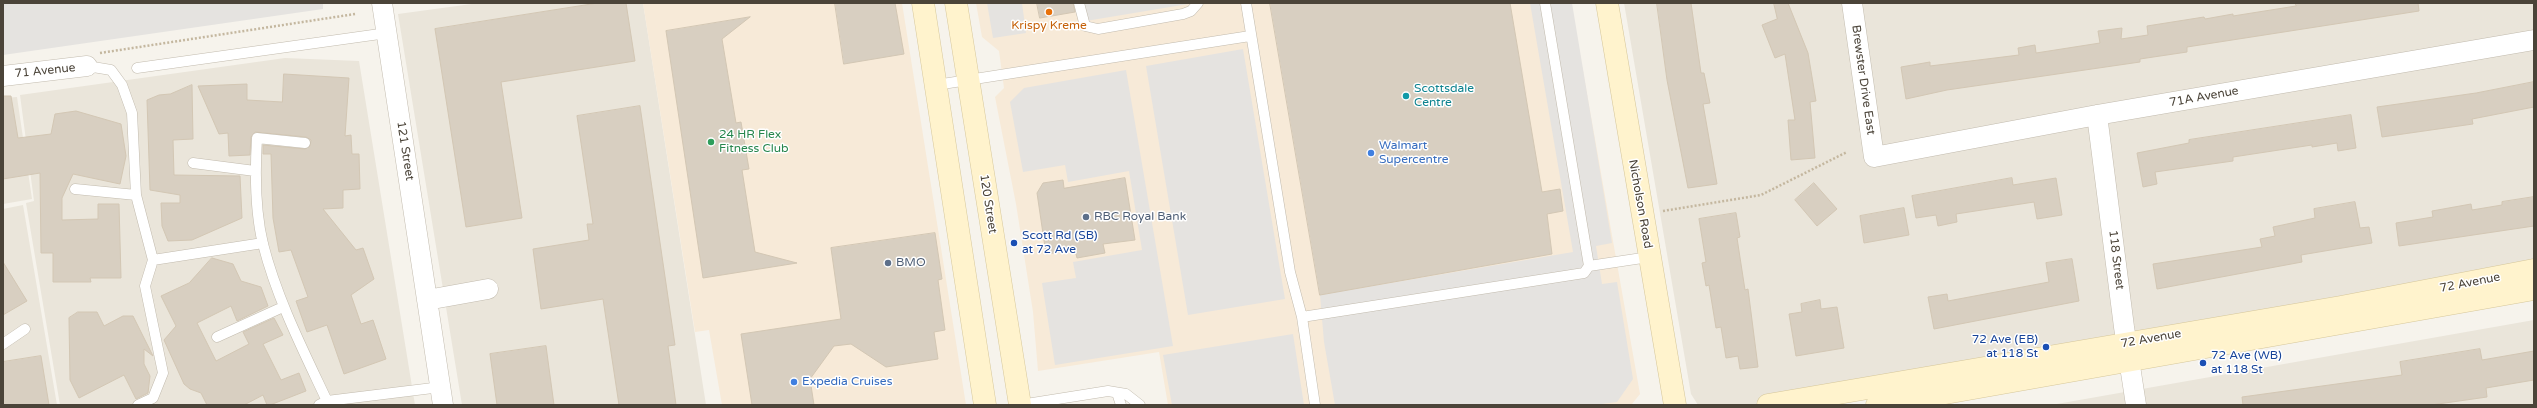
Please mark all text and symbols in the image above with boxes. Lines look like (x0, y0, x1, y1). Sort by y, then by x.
marker: Krispy Kreme (1044, 7, 1054, 17)
place label: Krispy Kreme (1011, 19, 1087, 33)
street label: Brewster Drive East (1848, 24, 1878, 136)
street label: 71 Avenue (14, 61, 76, 81)
place label: Scottsdale Centre (1414, 82, 1474, 110)
street label: 71A Avenue (2168, 84, 2240, 110)
marker: Scottsdale Centre (1401, 91, 1411, 101)
street label: 121 Street (393, 120, 417, 182)
place label: 24 HR Flex Fitness Club (719, 128, 789, 156)
marker: 24 HR Flex Fitness Club (706, 137, 716, 147)
place label: Walmart Supercentre (1379, 139, 1448, 167)
marker: Walmart Supercentre (1366, 148, 1376, 158)
street label: Nicholson Road (1625, 158, 1655, 250)
street label: 120 Street (976, 173, 1000, 235)
place label: RBC Royal Bank (1094, 210, 1186, 224)
marker: RBC Royal Bank (1081, 212, 1091, 222)
place label: Scott Rd (SB) at 72 Ave (1022, 229, 1098, 257)
street label: 118 Street (2105, 229, 2127, 291)
marker: Scott Rd (SB) at 72 Ave (1009, 238, 1019, 248)
place label: BMO (896, 256, 926, 270)
marker: BMO (883, 258, 893, 268)
street label: 72 Avenue (2439, 270, 2501, 296)
street label: 72 Avenue (2120, 327, 2182, 351)
place label: 72 Ave (EB) at 118 St (1972, 333, 2038, 361)
marker: 72 Ave (EB) at 118 St (2041, 342, 2051, 352)
place label: 72 Ave (WB) at 118 St (2211, 349, 2282, 377)
marker: 72 Ave (WB) at 118 St (2198, 358, 2208, 368)
place label: Expedia Cruises (802, 375, 892, 389)
marker: Expedia Cruises (789, 377, 799, 387)

